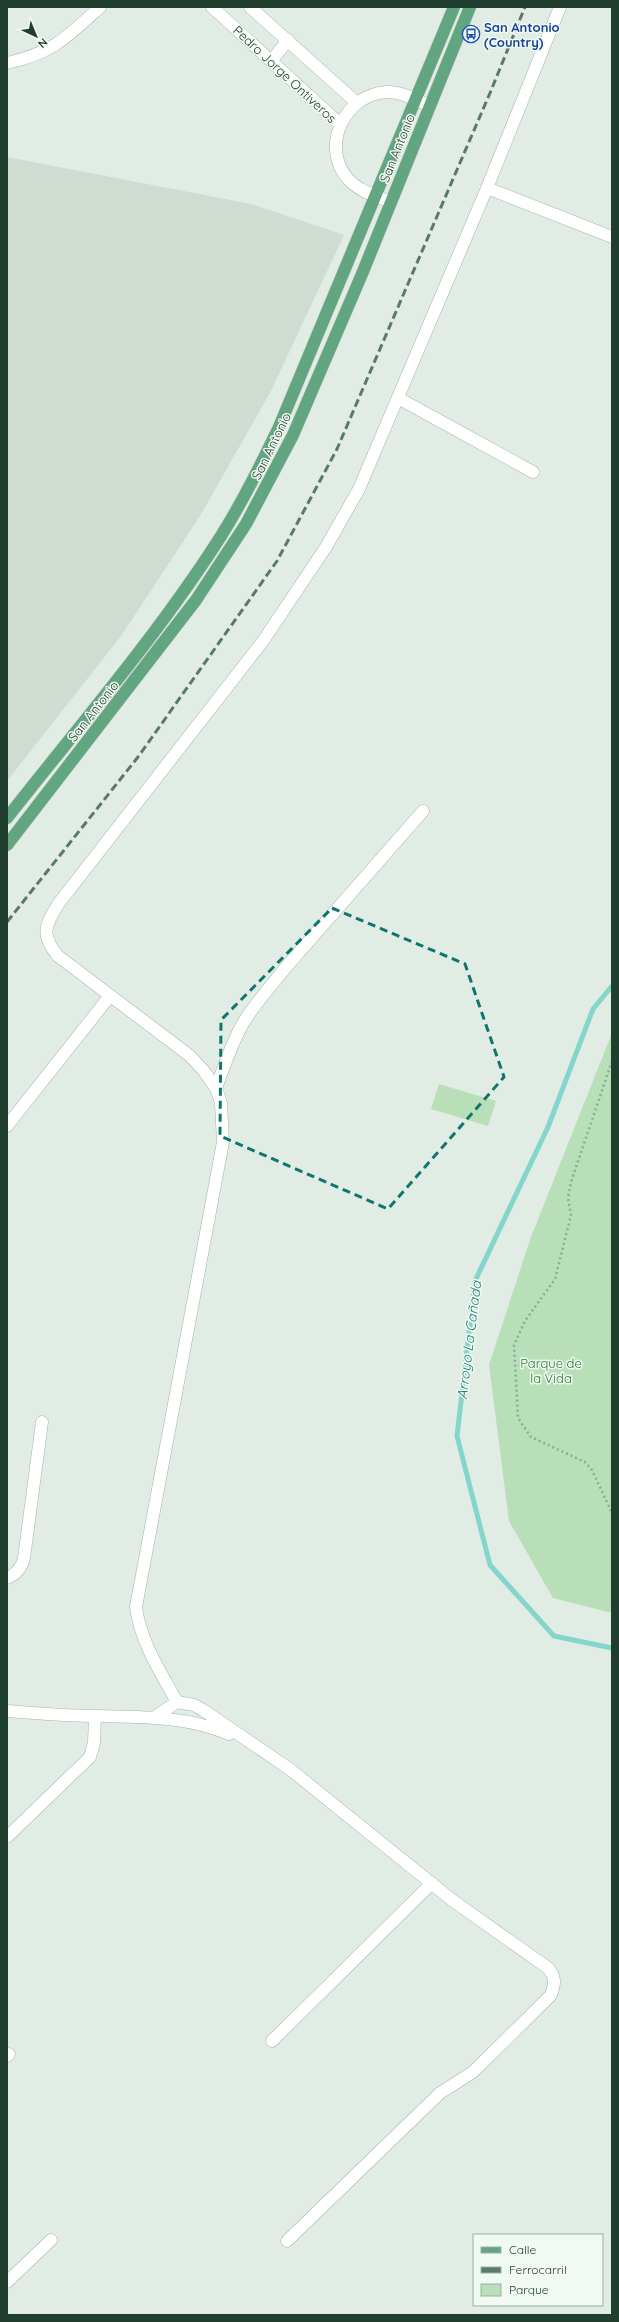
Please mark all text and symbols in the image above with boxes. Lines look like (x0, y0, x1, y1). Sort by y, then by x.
north arrow (16, 16, 56, 56)
place label: San Antonio (Country) (484, 19, 560, 50)
street label: Pedro Jorge Ontiveros (230, 22, 340, 126)
bus stop icon: San Antonio (Country) (461, 24, 481, 44)
text: N (35, 35, 51, 51)
street label: San Antonio (376, 111, 418, 185)
street label: San Antonio (248, 410, 294, 482)
street label: San Antonio (64, 677, 122, 744)
water label: Arroyo La Cañada (453, 1278, 485, 1400)
park label: Parque de la Vida (520, 1355, 582, 1386)
legend (473, 2234, 603, 2306)
text: Calle (509, 2242, 537, 2257)
text: Ferrocarril (509, 2262, 567, 2277)
text: Parque (509, 2282, 549, 2297)

